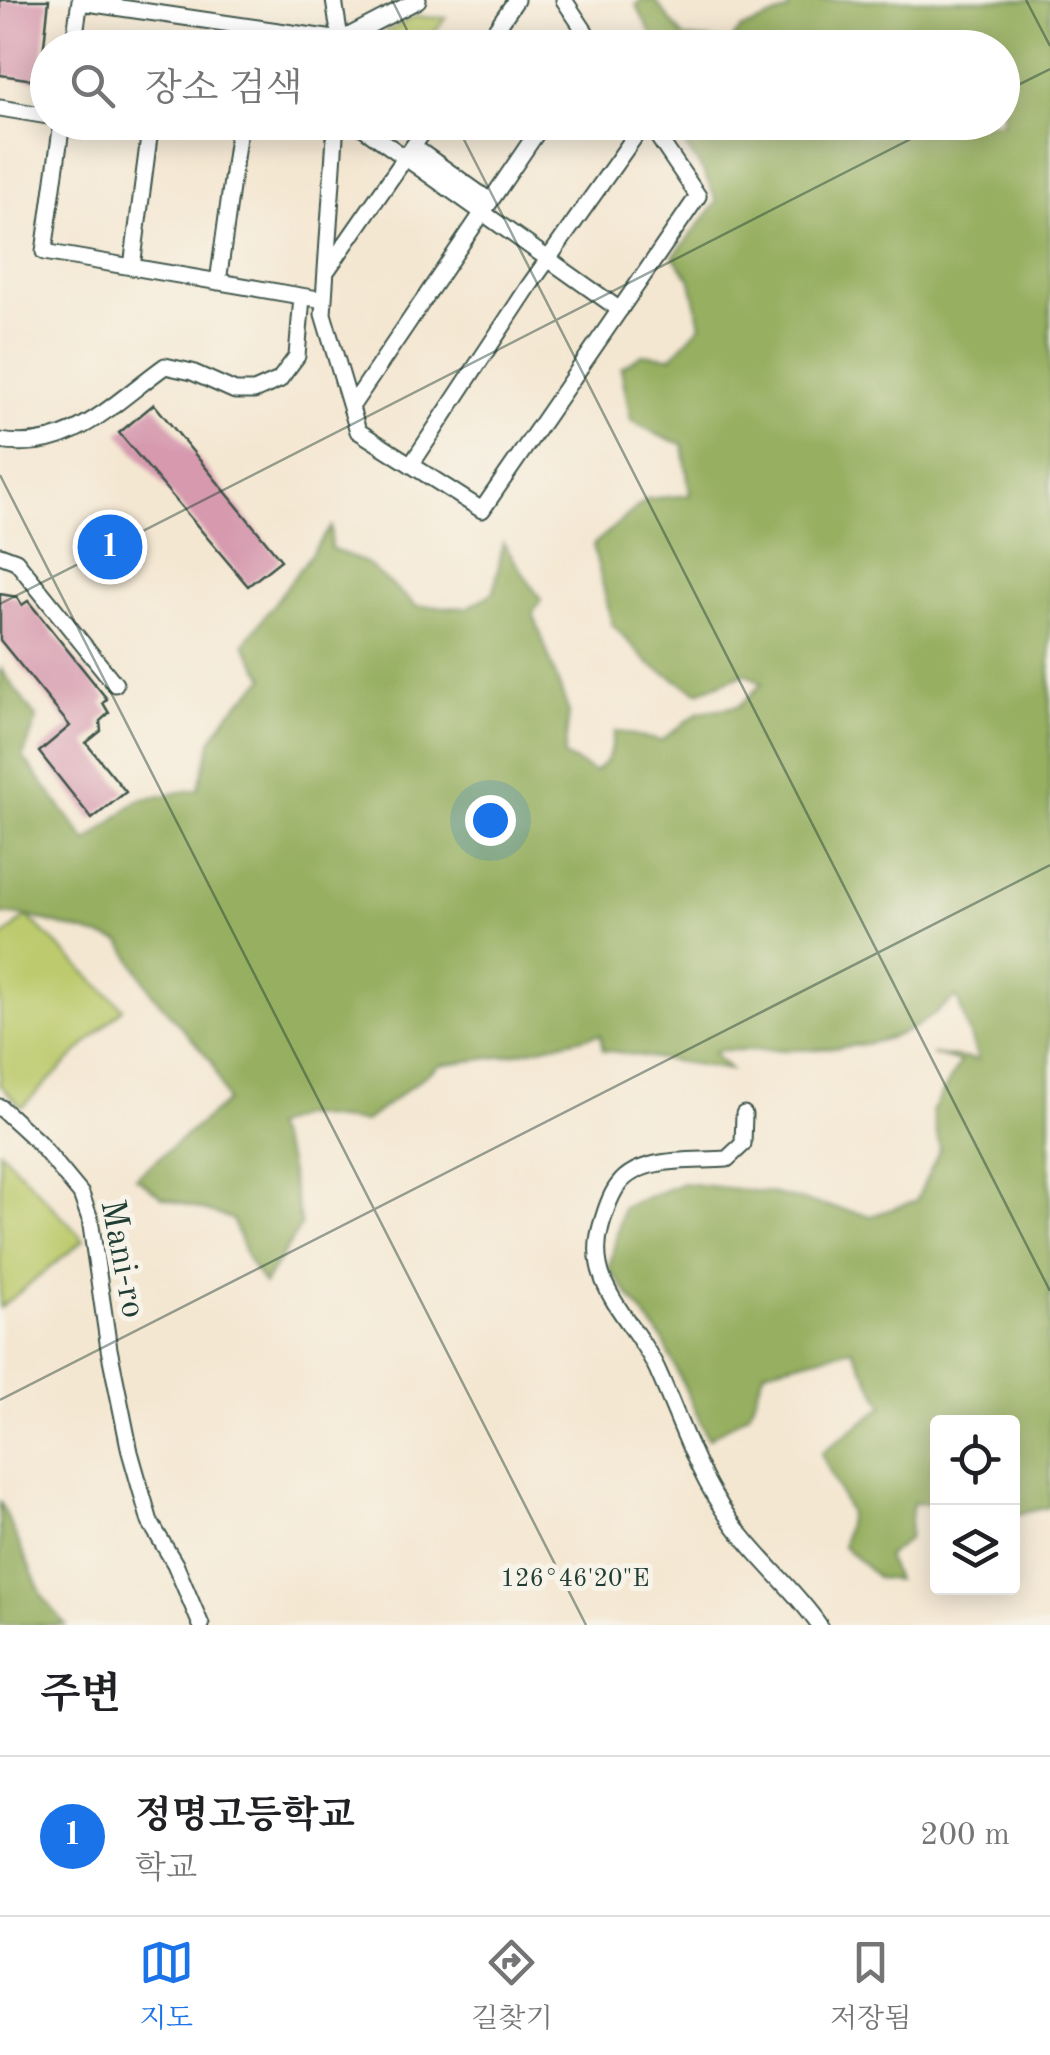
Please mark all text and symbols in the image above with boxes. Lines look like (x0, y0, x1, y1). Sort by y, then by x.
search box (30, 30, 1020, 140)
icon: search (65, 58, 120, 113)
text: 장소 검색 (145, 71, 302, 109)
pin: 1 (78, 510, 142, 584)
your location (465, 795, 516, 846)
street label: Mani-ro (93, 1197, 151, 1321)
map controls (930, 1415, 1020, 1595)
button: locate (930, 1415, 1020, 1505)
button: layers (930, 1505, 1020, 1595)
text: 126°46'20"E (500, 1567, 650, 1592)
text: 주변 (40, 1675, 121, 1717)
text: 정명고등학교 (135, 1798, 355, 1836)
text: 1 (63, 1820, 82, 1852)
text: 200 m (920, 1820, 1010, 1852)
text: 학교 (135, 1854, 197, 1886)
tab: 지도 (139, 1935, 194, 2038)
tab: 길찾기 (471, 1935, 553, 2038)
tab: 저장됨 (830, 1935, 911, 2038)

